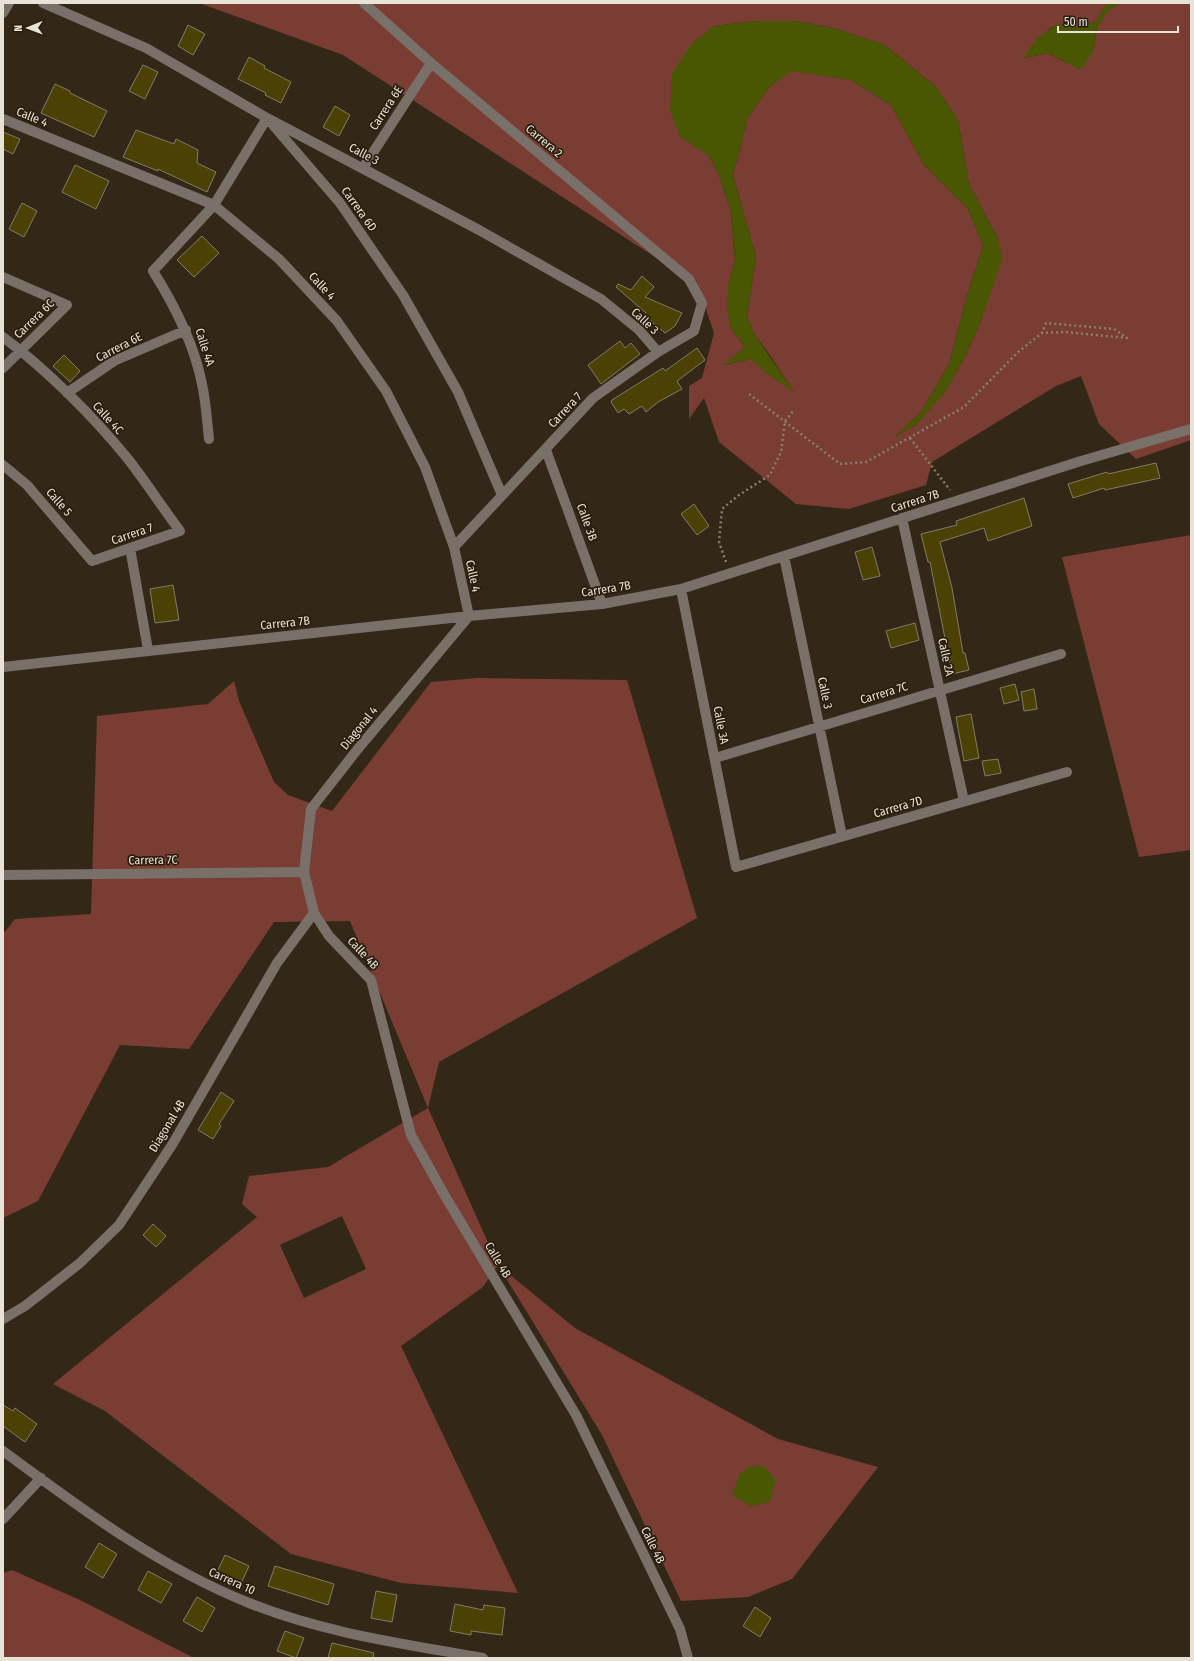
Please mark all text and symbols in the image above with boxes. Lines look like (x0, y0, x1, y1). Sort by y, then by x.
north arrow (8, 8, 48, 48)
scale bar (1058, 8, 1178, 34)
text: 50 m (1064, 15, 1088, 29)
text: N (12, 25, 25, 32)
street label: Carrera 6E (367, 83, 406, 133)
street label: Calle 4 (14, 104, 50, 130)
street label: Carrera 2 (523, 122, 565, 160)
street label: Calle 3 (347, 140, 381, 168)
street label: Carrera 6D (338, 184, 380, 234)
street label: Calle 4 (306, 269, 338, 303)
street label: Carrera 6C (11, 296, 57, 342)
street label: Calle 3 (628, 305, 662, 337)
street label: Calle 4A (192, 326, 218, 368)
street label: Carrera 6E (94, 329, 145, 365)
street label: Carrera 7 (545, 389, 585, 431)
street label: Calle 4C (90, 399, 126, 437)
street label: Calle 5 (43, 485, 75, 519)
street label: Carrera 7B (889, 487, 941, 515)
street label: Calle 3B (574, 501, 600, 543)
street label: Carrera 7 (109, 520, 155, 548)
street label: Calle 4 (463, 559, 483, 594)
street label: Carrera 7B (580, 578, 632, 600)
street label: Carrera 7B (260, 613, 311, 633)
street label: Calle 2A (935, 637, 957, 678)
street label: Calle 3 (815, 676, 835, 710)
street label: Carrera 7C (858, 679, 910, 707)
street label: Diagonal 4 (337, 703, 381, 752)
street label: Calle 3A (710, 705, 732, 746)
street label: Carrera 7D (872, 793, 924, 821)
street label: Carrera 7C (128, 853, 178, 867)
street label: Calle 4B (345, 934, 382, 972)
street label: Diagonal 4B (146, 1097, 188, 1154)
street label: Calle 4B (482, 1240, 514, 1281)
street label: Calle 4B (638, 1524, 668, 1566)
street label: Carrera 10 (207, 1565, 257, 1597)

